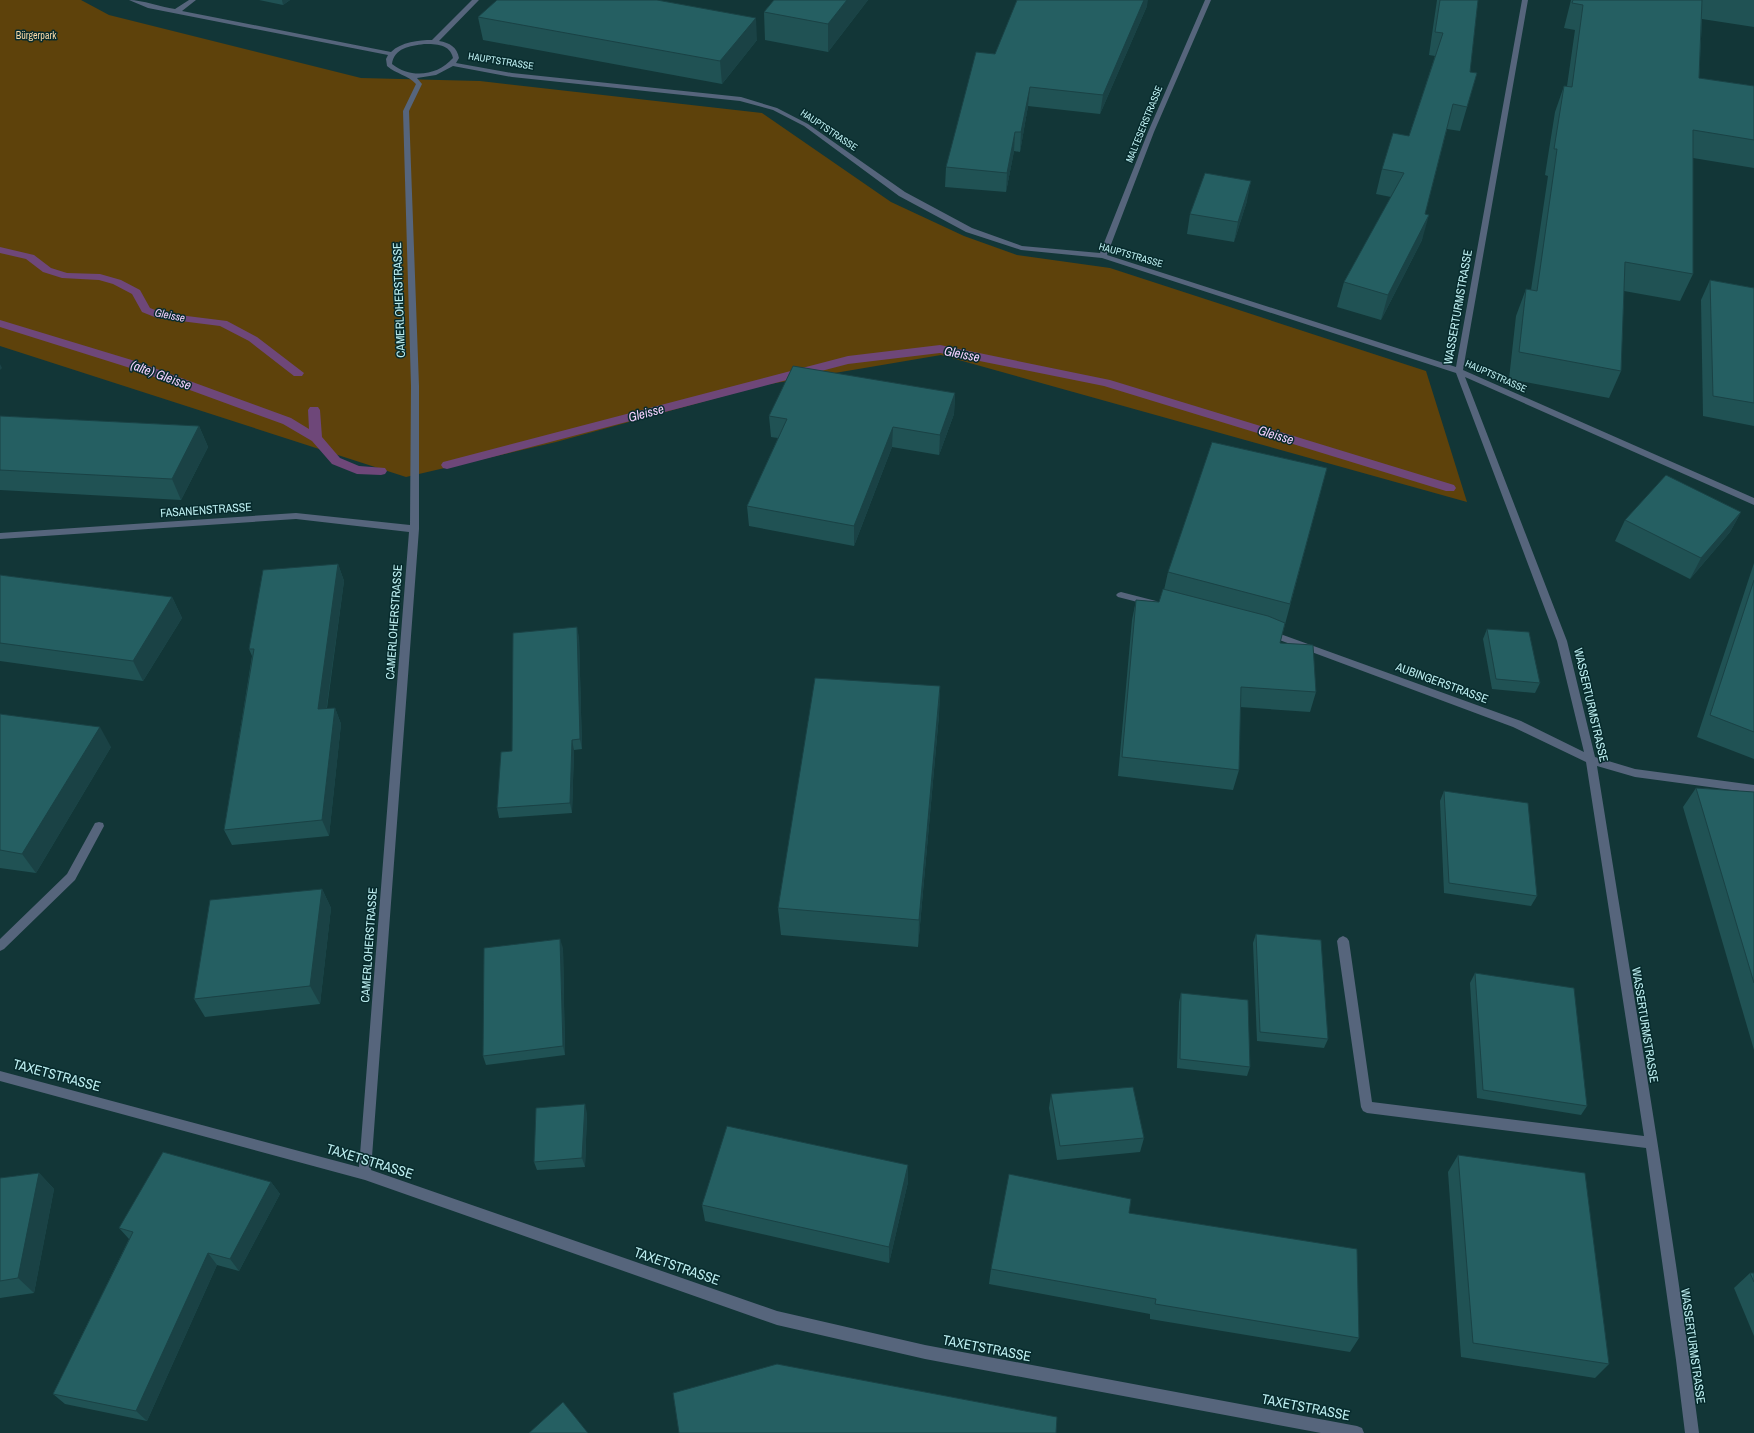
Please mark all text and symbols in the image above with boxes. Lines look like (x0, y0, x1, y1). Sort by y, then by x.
park label: Bürgerpark (16, 29, 57, 42)
street label: HAUPTSTRASSE (467, 49, 535, 73)
street label: MALTESERSTRASSE (1123, 84, 1165, 164)
street label: HAUPTSTRASSE (798, 106, 860, 154)
street label: HAUPTSTRASSE (1097, 240, 1165, 270)
street label: CAMERLOHERSTRASSE (389, 242, 409, 358)
street label: WASSERTURMSTRASSE (1440, 248, 1476, 366)
water label: Gleisse (154, 305, 186, 325)
water label: Gleisse (943, 342, 981, 366)
water label: (alte) Gleisse (128, 356, 194, 394)
street label: HAUPTSTRASSE (1463, 357, 1529, 395)
water label: Gleisse (626, 400, 666, 426)
water label: Gleisse (1256, 422, 1296, 448)
street label: FASANENSTRASSE (160, 499, 252, 521)
street label: CAMERLOHERSTRASSE (382, 564, 406, 680)
street label: WASSERTURMSTRASSE (1570, 646, 1612, 764)
street label: AUBINGERSTRASSE (1393, 658, 1490, 707)
street label: CAMERLOHERSTRASSE (357, 887, 381, 1003)
street label: WASSERTURMSTRASSE (1628, 966, 1662, 1084)
street label: TAXETSTRASSE (11, 1055, 103, 1095)
street label: TAXETSTRASSE (324, 1139, 416, 1183)
street label: TAXETSTRASSE (632, 1243, 722, 1289)
street label: WASSERTURMSTRASSE (1677, 1287, 1709, 1405)
street label: TAXETSTRASSE (941, 1331, 1033, 1365)
street label: TAXETSTRASSE (1260, 1390, 1352, 1424)

